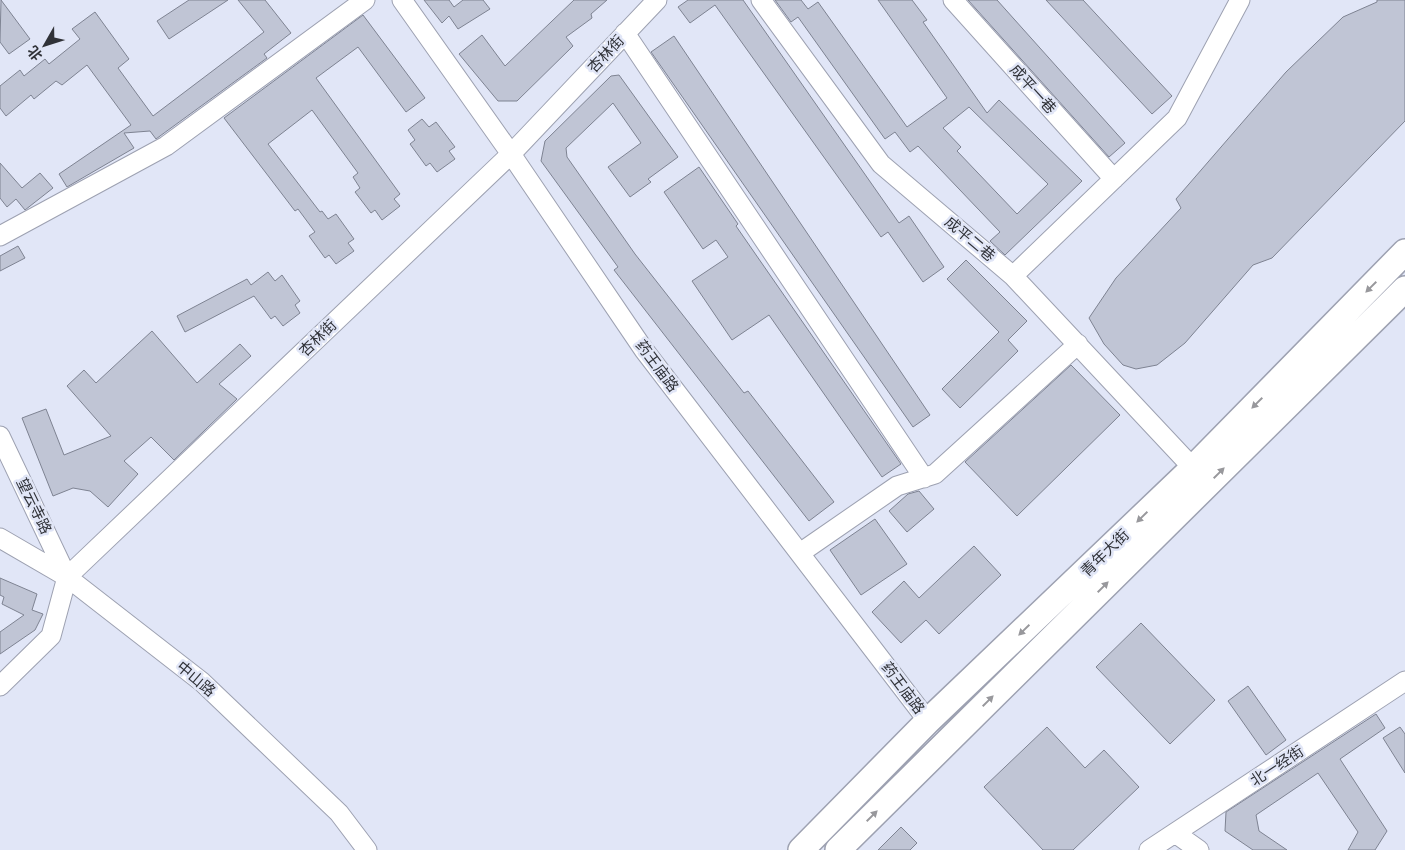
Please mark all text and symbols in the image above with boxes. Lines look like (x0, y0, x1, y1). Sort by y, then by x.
north arrow (20, 20, 70, 70)
street label: 杏林街 (584, 31, 628, 77)
text: 北 (23, 42, 46, 64)
street label: 成平一巷 (1006, 61, 1060, 117)
street label: 成平二巷 (941, 213, 999, 265)
one-way arrow (1365, 281, 1377, 293)
street label: 杏林街 (296, 316, 340, 360)
street label: 药王庙路 (632, 337, 682, 395)
one-way arrow (1251, 397, 1263, 409)
one-way arrow (1213, 467, 1225, 479)
street label: 望云寺路 (13, 475, 55, 537)
one-way arrow (1136, 511, 1148, 523)
street label: 青年大街 (1077, 526, 1133, 580)
one-way arrow (1097, 581, 1109, 593)
one-way arrow (1018, 623, 1030, 635)
street label: 中山路 (173, 658, 219, 700)
street label: 药王庙路 (878, 659, 928, 717)
one-way arrow (982, 696, 994, 708)
street label: 北一经街 (1247, 742, 1307, 790)
one-way arrow (866, 810, 878, 822)

